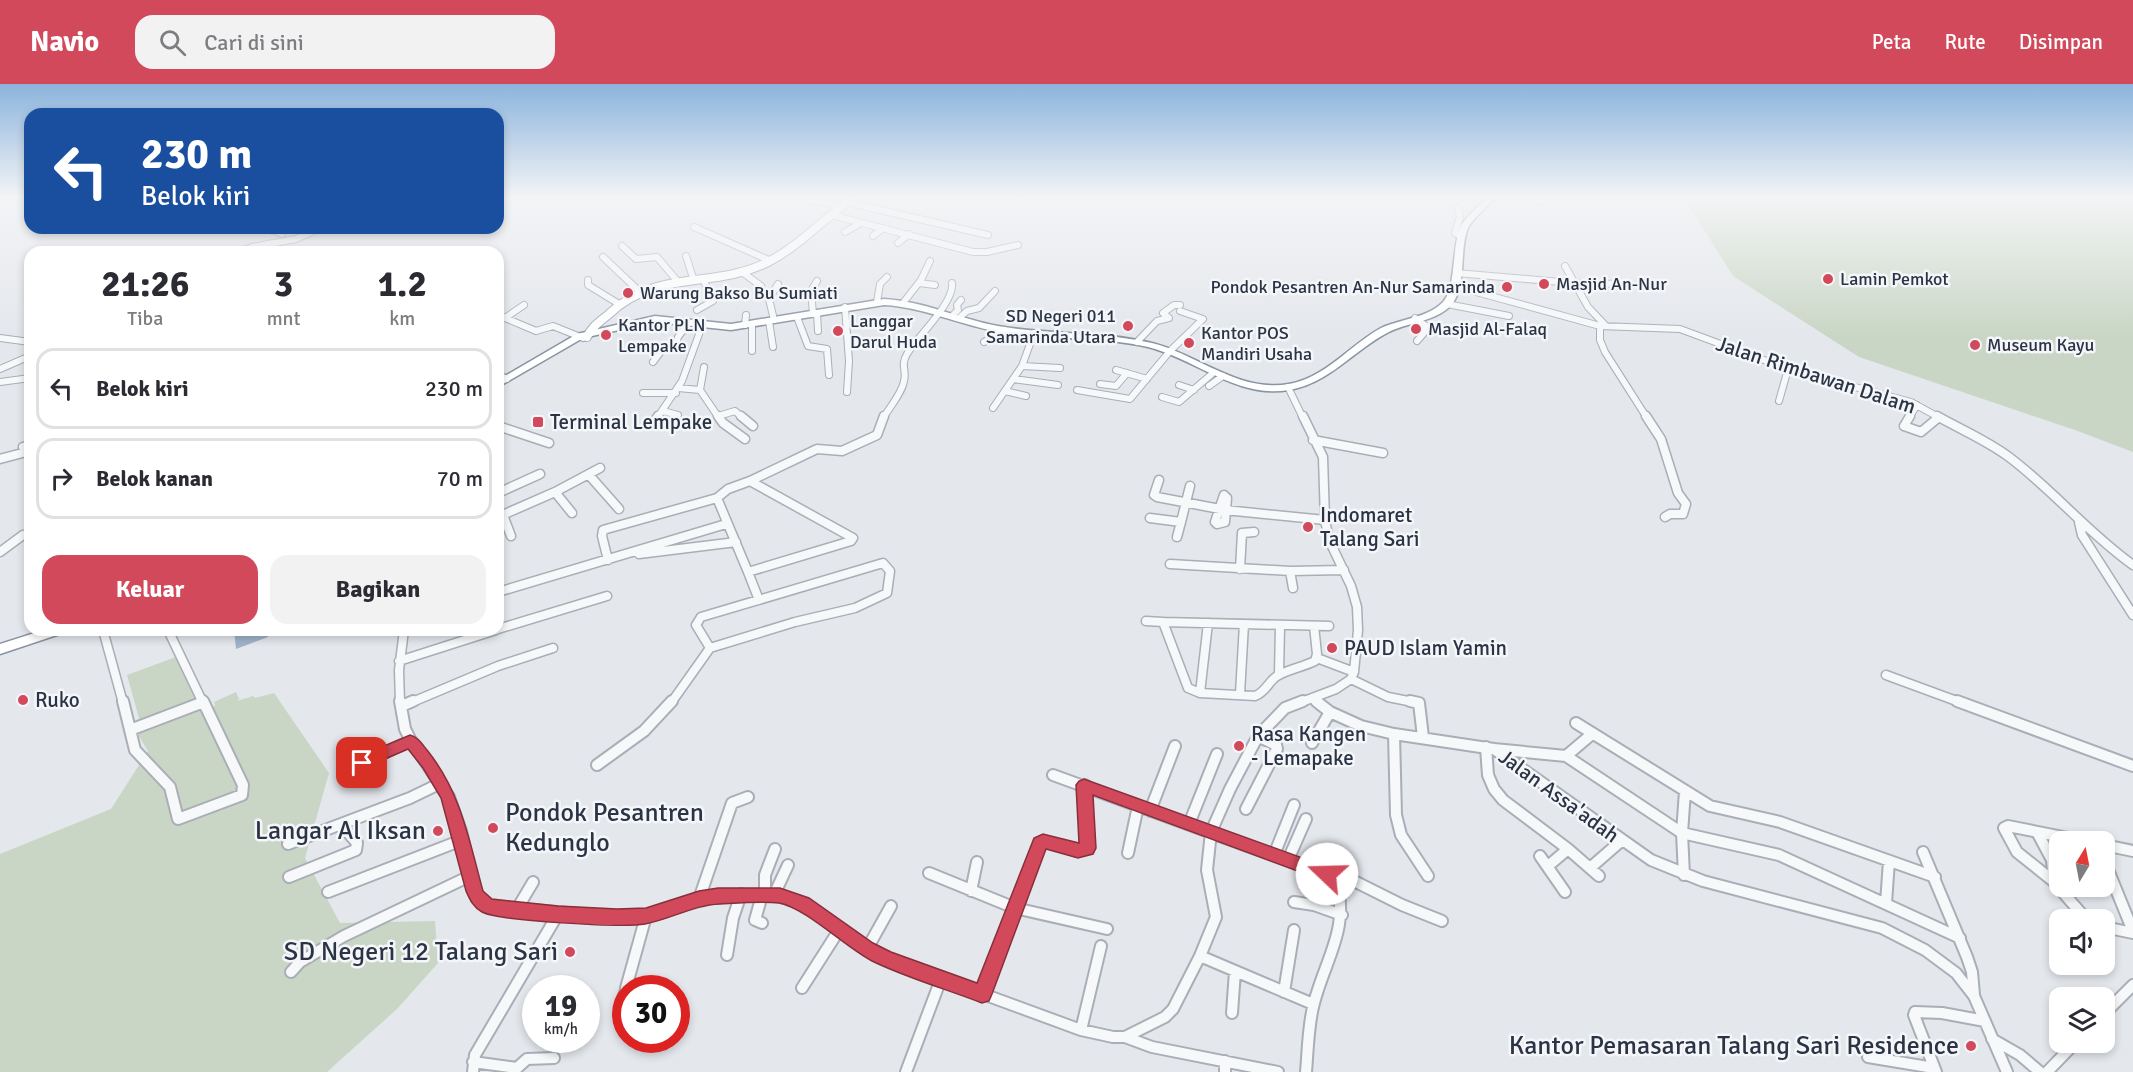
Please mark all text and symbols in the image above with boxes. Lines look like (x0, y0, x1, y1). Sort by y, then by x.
search box (135, 15, 555, 69)
text: Navio (30, 25, 99, 59)
icon: search (156, 26, 189, 59)
text: Cari di sini (204, 29, 304, 56)
text: Peta (1872, 29, 1912, 55)
text: Rute (1945, 29, 1986, 55)
text: Disimpan (2019, 29, 2103, 55)
text: 230 m (141, 129, 252, 180)
icon: left (42, 132, 120, 210)
text: Belok kiri (141, 180, 250, 213)
text: 21:26 (101, 262, 190, 307)
text: 3 (274, 262, 293, 307)
text: 1.2 (378, 262, 427, 307)
place label: Lamin Pemkot (1840, 268, 1949, 290)
marker: Lamin Pemkot (1821, 272, 1835, 286)
place label: Masjid An-Nur (1556, 273, 1667, 295)
place label: Pondok Pesantren An-Nur Samarinda (1211, 276, 1495, 298)
marker: Masjid An-Nur (1537, 277, 1551, 291)
marker: Pondok Pesantren An-Nur Samarinda (1500, 280, 1514, 294)
place label: Warung Bakso Bu Sumiati (640, 282, 838, 304)
marker: Warung Bakso Bu Sumiati (621, 286, 635, 300)
place label: SD Negeri 011 Samarinda Utara (986, 305, 1116, 348)
text: Tiba (127, 306, 163, 331)
text: mnt (267, 306, 301, 331)
text: km (389, 306, 415, 331)
place label: Langgar Darul Huda (850, 310, 937, 353)
place label: Kantor PLN Lempake (618, 314, 705, 357)
place label: Masjid Al-Falaq (1428, 318, 1547, 340)
marker: SD Negeri 011 Samarinda Utara (1121, 319, 1135, 333)
place label: Kantor POS Mandiri Usaha (1201, 322, 1312, 365)
marker: Masjid Al-Falaq (1409, 322, 1423, 336)
marker: Langgar Darul Huda (831, 324, 845, 338)
marker: Kantor PLN Lempake (599, 328, 613, 342)
street label: Jalan Rimbawan Dalam (1713, 330, 1919, 420)
place label: Museum Kayu (1987, 334, 2094, 356)
marker: Kantor POS Mandiri Usaha (1182, 336, 1196, 350)
marker: Museum Kayu (1968, 338, 1982, 352)
icon: left (45, 372, 78, 405)
text: Belok kiri (96, 375, 189, 402)
text: 230 m (425, 375, 483, 402)
place label: Terminal Lempake (550, 409, 712, 435)
marker: Terminal Lempake (531, 415, 545, 429)
icon: right (45, 462, 78, 495)
text: Belok kanan (96, 465, 213, 492)
text: 70 m (437, 465, 483, 492)
place label: Indomaret Talang Sari (1320, 502, 1420, 552)
marker: Indomaret Talang Sari (1301, 520, 1315, 534)
button: Keluar (42, 555, 258, 624)
button: Bagikan (270, 555, 486, 624)
place label: PAUD Islam Yamin (1344, 635, 1507, 661)
marker: PAUD Islam Yamin (1325, 641, 1339, 655)
place label: Ruko (35, 687, 80, 713)
marker: Ruko (16, 693, 30, 707)
place label: Rasa Kangen - Lemapake (1251, 721, 1366, 771)
pin (336, 737, 387, 788)
marker: Rasa Kangen - Lemapake (1232, 739, 1246, 753)
street label: Jalan Assa'adah (1494, 744, 1624, 848)
icon: arrive (345, 746, 378, 779)
place label: Pondok Pesantren Kedunglo (505, 797, 704, 859)
place label: Langar Al Iksan (255, 815, 426, 847)
marker: Pondok Pesantren Kedunglo (486, 821, 500, 835)
marker: Langar Al Iksan (431, 824, 445, 838)
north arrow (2049, 831, 2115, 897)
map controls (2049, 831, 2115, 1053)
position arrow (1295, 842, 1359, 906)
button: sound (2049, 909, 2115, 975)
place label: SD Negeri 12 Talang Sari (284, 936, 558, 968)
marker: SD Negeri 12 Talang Sari (563, 945, 577, 959)
speed limit sign: 30 (612, 975, 690, 1053)
button: layers (2049, 987, 2115, 1053)
text: 19 (545, 988, 577, 1025)
text: km/h (544, 1020, 578, 1038)
place label: Kantor Pemasaran Talang Sari Residence (1509, 1030, 1959, 1062)
marker: Kantor Pemasaran Talang Sari Residence (1964, 1039, 1978, 1053)

